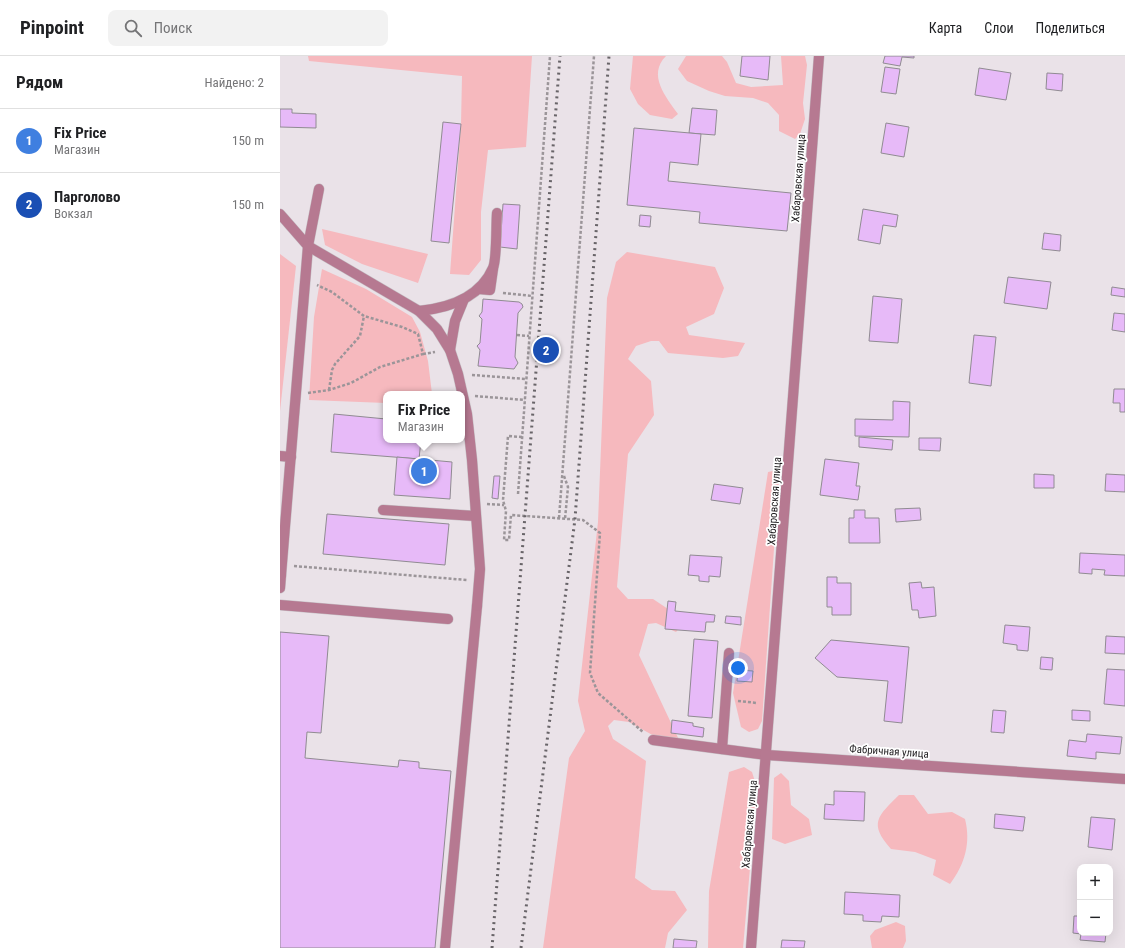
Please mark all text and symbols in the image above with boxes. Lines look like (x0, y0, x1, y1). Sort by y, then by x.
search box (108, 10, 388, 46)
text: Pinpoint (20, 16, 84, 39)
icon: search (122, 17, 144, 39)
text: Поиск (154, 19, 192, 37)
text: Карта (929, 20, 962, 36)
text: Слои (984, 20, 1014, 36)
text: Поделиться (1036, 20, 1105, 36)
text: Рядом (16, 72, 63, 92)
text: Найдено: 2 (204, 75, 264, 90)
text: Fix Price (54, 124, 107, 142)
text: 1 (26, 133, 32, 148)
text: 150 m (232, 133, 264, 148)
street label: Хабаровская улица (789, 133, 808, 223)
text: Магазин (54, 142, 100, 157)
text: Парголово (54, 188, 120, 206)
text: 2 (26, 197, 32, 212)
text: 150 m (232, 197, 264, 212)
text: Вокзал (54, 206, 93, 221)
pin: 2 (533, 335, 559, 365)
popup (383, 391, 465, 443)
text: Fix Price (398, 401, 450, 419)
text: Магазин (398, 419, 444, 434)
pin: 1 (411, 456, 437, 486)
street label: Хабаровская улица (765, 456, 784, 546)
your location (728, 658, 748, 678)
street label: Фабричная улица (849, 742, 929, 761)
street label: Хабаровская улица (739, 779, 760, 869)
map controls (1077, 864, 1113, 936)
button: + (1077, 864, 1113, 900)
button: − (1077, 900, 1113, 936)

